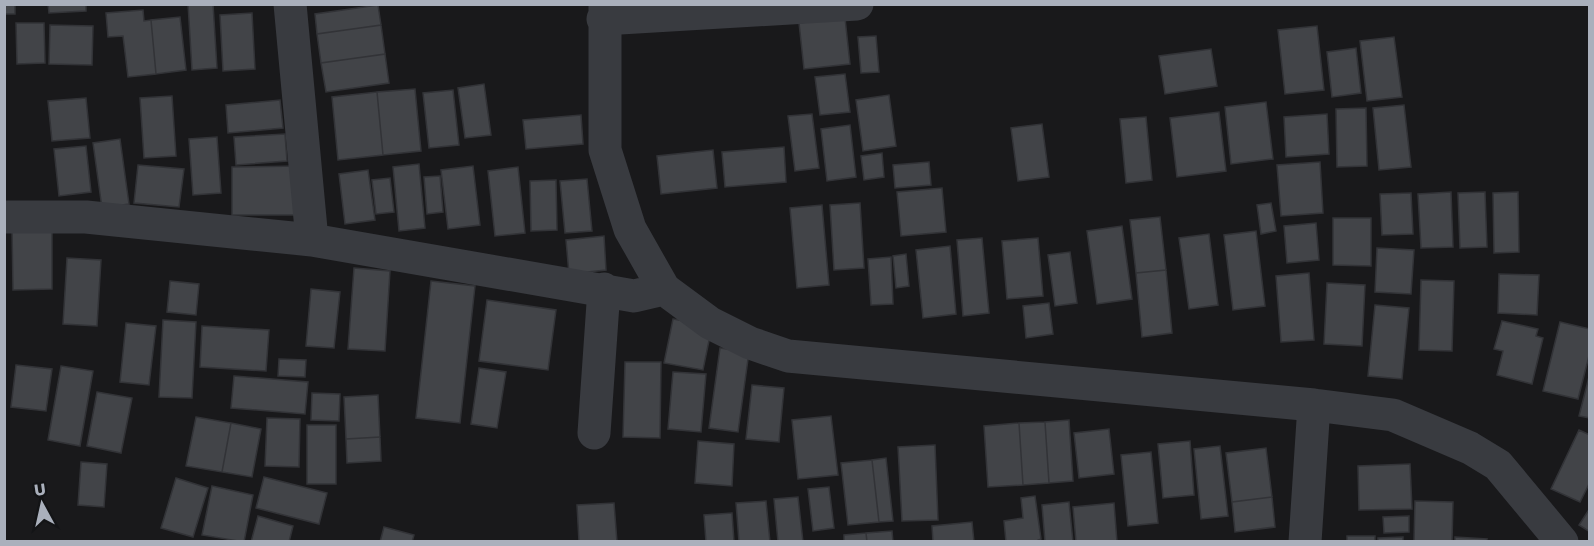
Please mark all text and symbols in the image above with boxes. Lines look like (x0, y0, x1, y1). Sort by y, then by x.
north arrow (12, 474, 72, 534)
text: U (33, 479, 47, 500)

